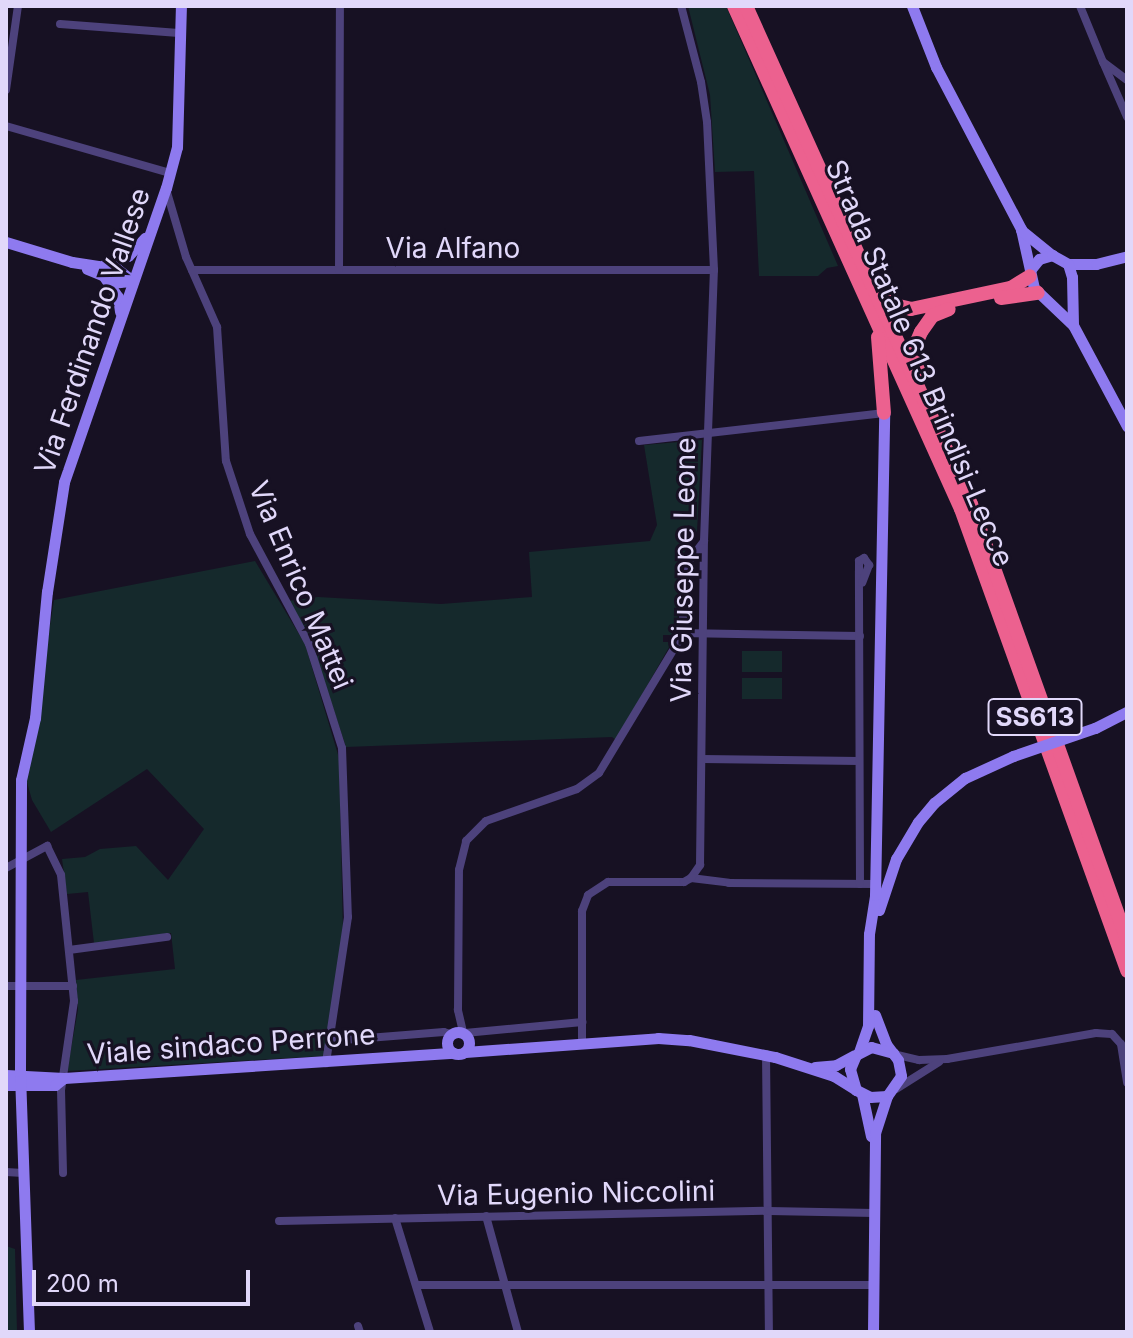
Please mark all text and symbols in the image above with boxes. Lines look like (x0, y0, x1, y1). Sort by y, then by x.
street label: Strada Statale 613 Brindisi-Lecce (819, 155, 1021, 571)
street label: Via Ferdinando Vallese (27, 183, 157, 479)
street label: Via Alfano (386, 231, 520, 265)
street label: Via Giuseppe Leone (664, 437, 702, 703)
street label: Via Enrico Mattei (242, 476, 360, 694)
road number: SS613 (987, 695, 1083, 739)
street label: Viale sindaco Perrone (86, 1017, 376, 1071)
street label: Via Eugenio Niccolini (437, 1174, 715, 1212)
scale bar (36, 1254, 254, 1304)
text: 200 m (46, 1269, 119, 1298)

